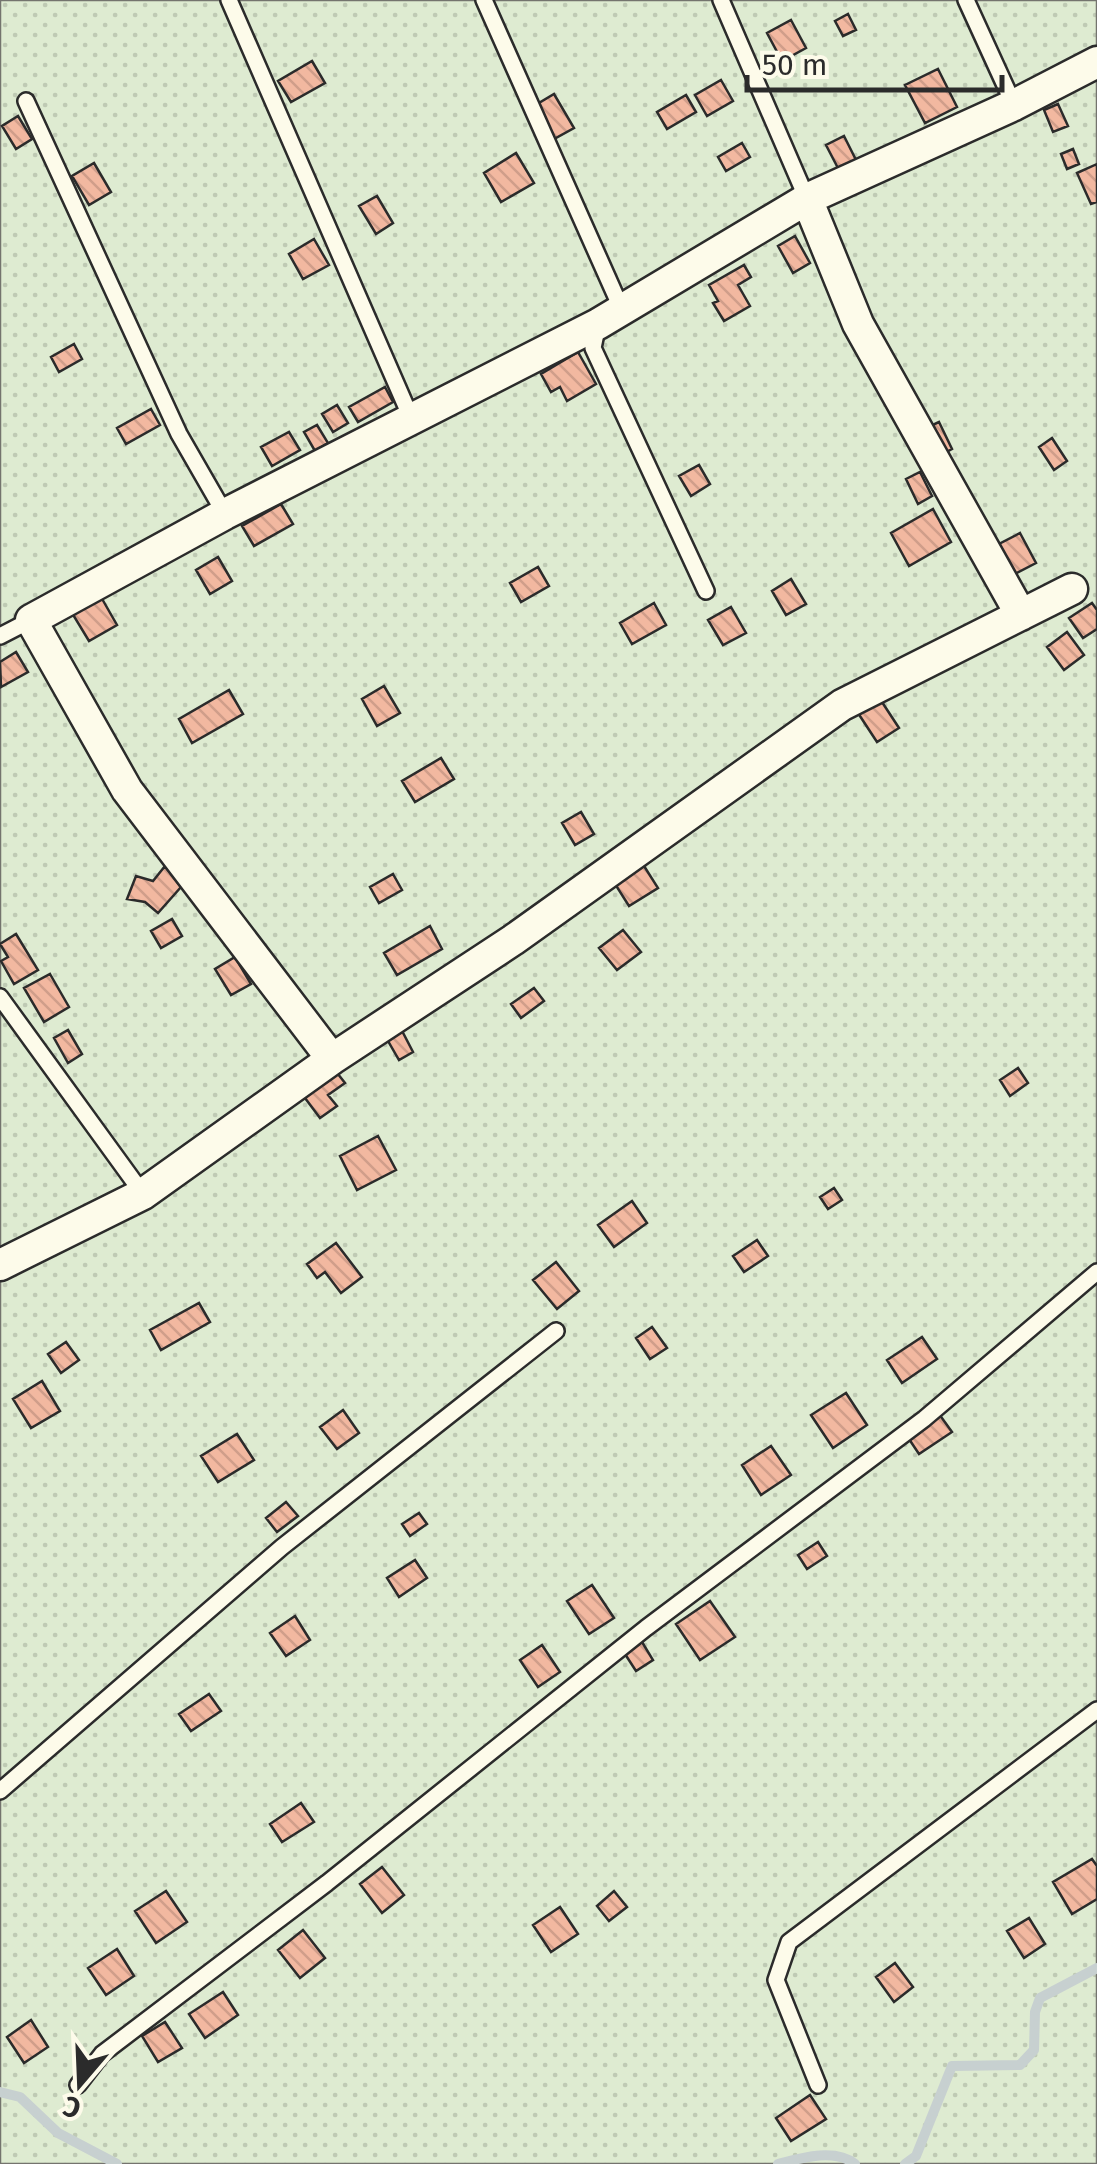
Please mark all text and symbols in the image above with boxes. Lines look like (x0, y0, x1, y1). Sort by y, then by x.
scale bar (747, 30, 1002, 92)
text: 50 m (762, 47, 827, 83)
north arrow (30, 2034, 130, 2134)
text: С (59, 2089, 85, 2125)

